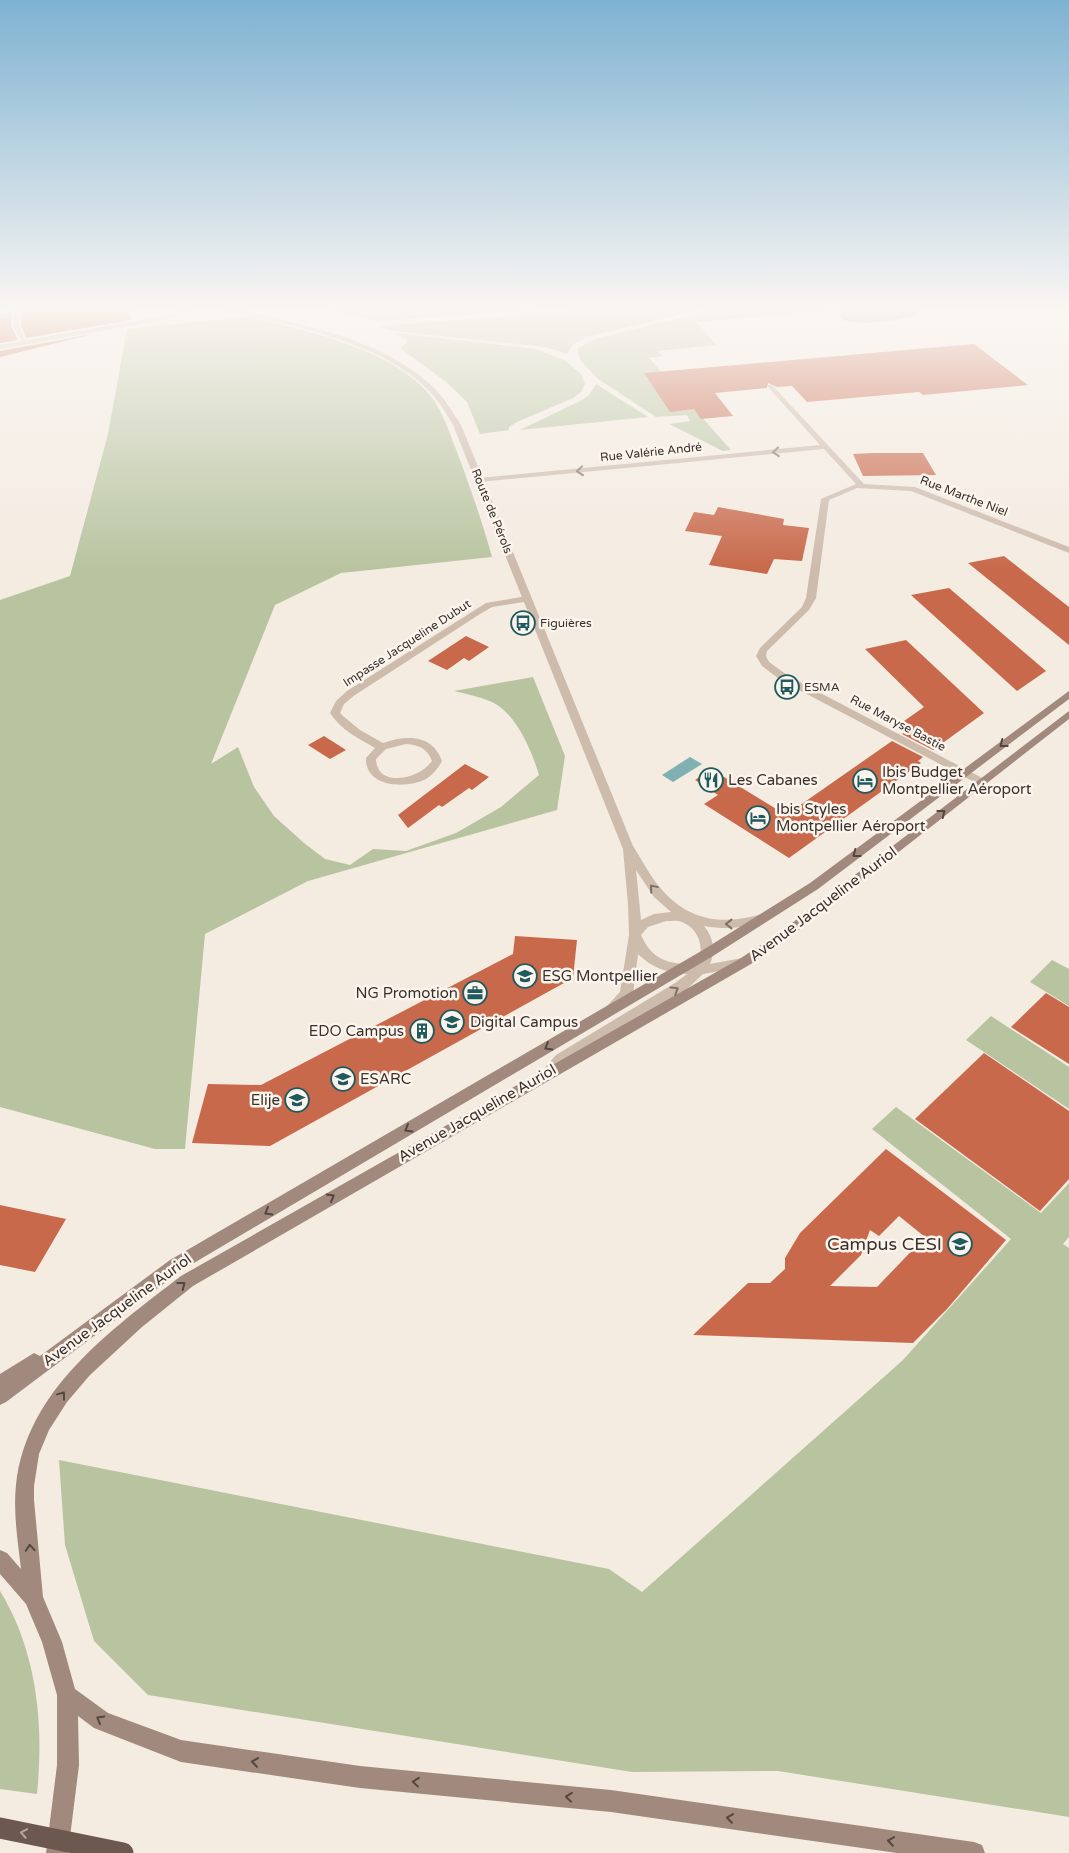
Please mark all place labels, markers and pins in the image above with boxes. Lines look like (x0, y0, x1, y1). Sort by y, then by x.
bus stop icon: Figuières (510, 610, 536, 636)
place label: Figuières (540, 616, 592, 630)
bus stop icon: ESMA (774, 674, 800, 700)
place label: ESMA (804, 680, 840, 694)
place label: Ibis Budget Montpellier Aéroport (882, 763, 1032, 798)
restaurant icon: Les Cabanes (698, 767, 724, 793)
hotel icon: Ibis Budget Montpellier Aéroport (852, 768, 878, 794)
place label: Les Cabanes (728, 771, 818, 789)
place label: Ibis Styles Montpellier Aéroport (776, 800, 926, 835)
hotel icon: Ibis Styles Montpellier Aéroport (745, 805, 771, 831)
school or university icon: ESG Montpellier (512, 963, 538, 989)
place label: ESG Montpellier (542, 967, 658, 985)
office icon: NG Promotion (462, 980, 488, 1006)
place label: NG Promotion (356, 984, 458, 1002)
school or university icon: Digital Campus (439, 1009, 465, 1035)
place label: Digital Campus (470, 1013, 578, 1031)
building icon: EDO Campus (409, 1018, 435, 1044)
place label: EDO Campus (309, 1022, 404, 1040)
school or university icon: ESARC (330, 1066, 356, 1092)
place label: ESARC (360, 1070, 411, 1088)
school or university icon: Elije (284, 1087, 310, 1113)
place label: Elije (251, 1091, 280, 1109)
school or university icon: Campus CESI (947, 1231, 973, 1257)
place label: Campus CESI (827, 1233, 942, 1255)

